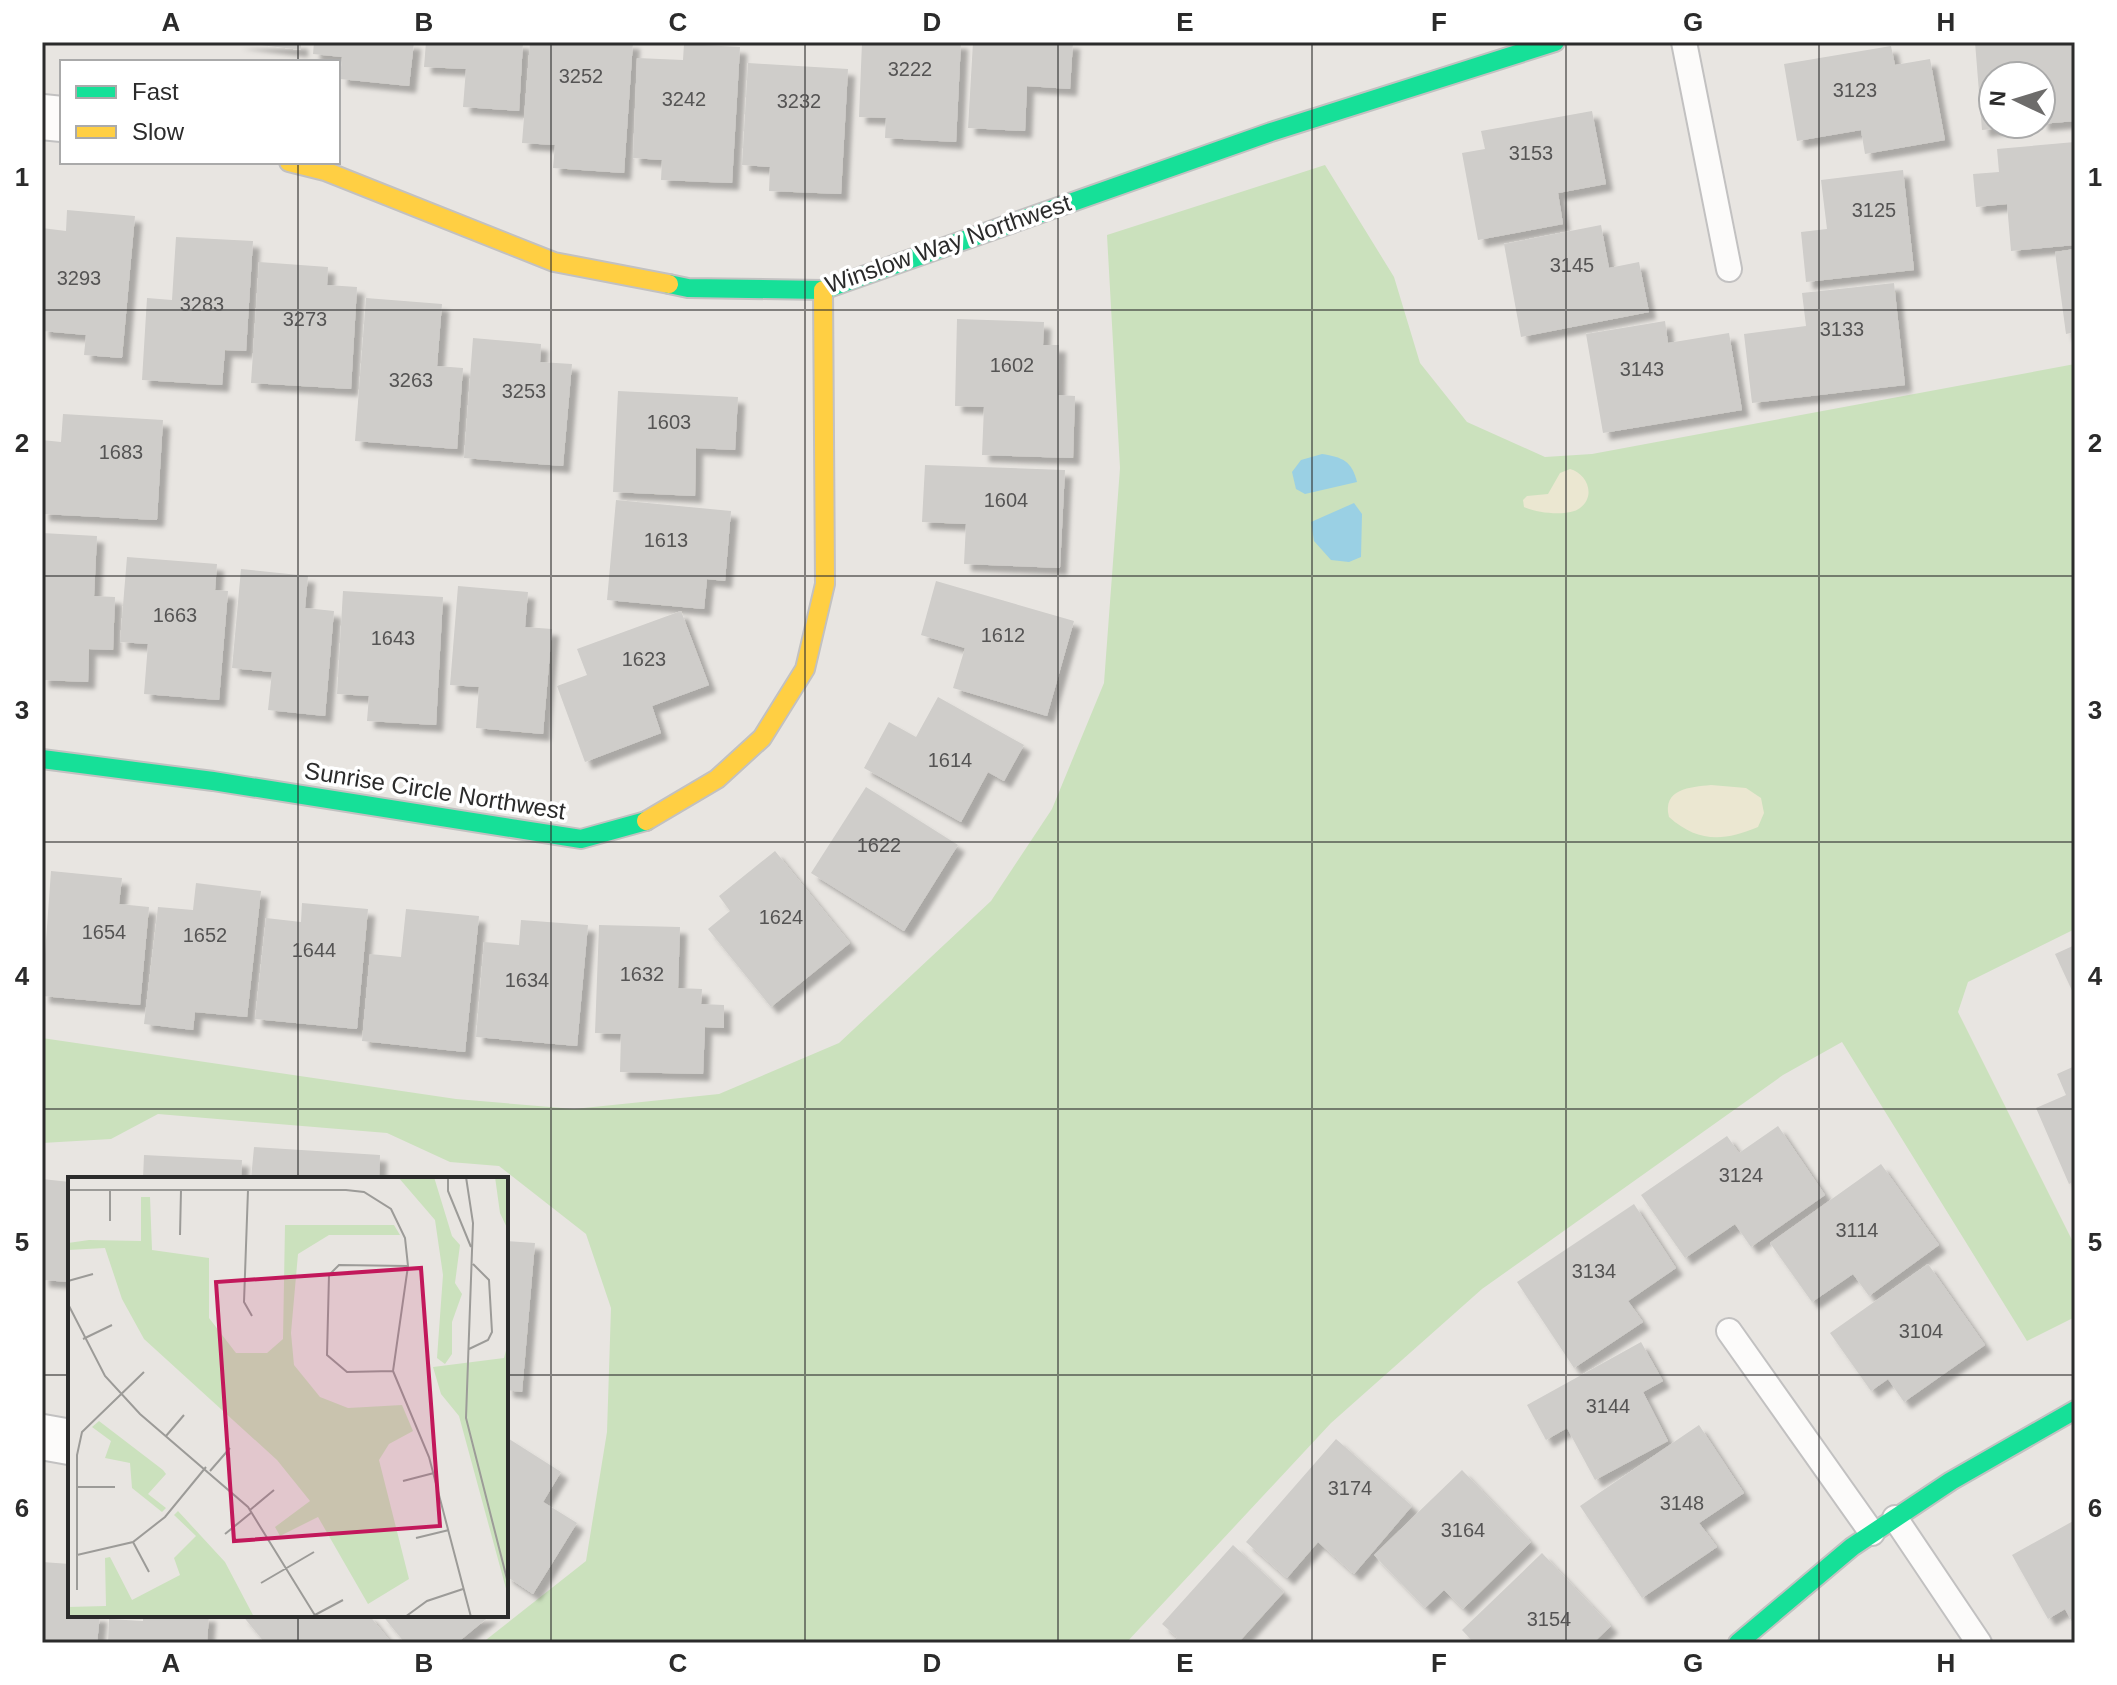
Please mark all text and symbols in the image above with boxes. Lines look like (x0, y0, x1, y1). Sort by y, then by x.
text: A (162, 7, 181, 37)
text: B (415, 7, 433, 37)
text: C (669, 7, 688, 37)
text: D (923, 7, 941, 37)
text: E (1176, 7, 1194, 37)
text: F (1431, 7, 1447, 37)
text: G (1683, 7, 1703, 37)
text: H (1937, 7, 1955, 37)
house number: 3222 (888, 58, 932, 80)
legend (60, 60, 340, 164)
north arrow (1977, 60, 2057, 140)
house number: 3252 (559, 65, 603, 87)
text: Fast (132, 78, 179, 105)
house number: 3123 (1833, 79, 1877, 101)
house number: 3242 (662, 88, 706, 110)
house number: 3232 (777, 90, 821, 112)
text: N (1985, 90, 2011, 107)
text: Slow (132, 118, 185, 145)
house number: 3153 (1509, 142, 1553, 164)
text: 1 (15, 162, 29, 192)
text: 1 (2088, 162, 2102, 192)
street label: Winslow Way Northwest (822, 189, 1074, 298)
house number: 3125 (1852, 199, 1896, 221)
house number: 3145 (1550, 254, 1594, 276)
house number: 3293 (57, 267, 101, 289)
house number: 3283 (180, 293, 224, 315)
house number: 3273 (283, 308, 327, 330)
house number: 3133 (1820, 318, 1864, 340)
house number: 1602 (990, 354, 1034, 376)
house number: 3143 (1620, 358, 1664, 380)
house number: 3263 (389, 369, 433, 391)
house number: 3253 (502, 380, 546, 402)
house number: 1603 (647, 411, 691, 433)
text: 2 (15, 428, 29, 458)
text: 2 (2088, 428, 2102, 458)
house number: 1683 (99, 441, 143, 463)
house number: 1604 (984, 489, 1028, 511)
house number: 1613 (644, 529, 688, 551)
house number: 1663 (153, 604, 197, 626)
house number: 1612 (981, 624, 1025, 646)
house number: 1643 (371, 627, 415, 649)
house number: 1623 (622, 648, 666, 670)
text: 3 (15, 695, 29, 725)
text: 3 (2088, 695, 2102, 725)
house number: 1614 (928, 749, 972, 771)
street label: Sunrise Circle Northwest (303, 757, 568, 825)
house number: 1622 (857, 834, 901, 856)
house number: 1624 (759, 906, 803, 928)
house number: 1654 (82, 921, 126, 943)
house number: 1652 (183, 924, 227, 946)
house number: 1644 (292, 939, 336, 961)
text: 4 (15, 961, 30, 991)
text: 4 (2088, 961, 2103, 991)
house number: 1632 (620, 963, 664, 985)
house number: 1634 (505, 969, 549, 991)
house number: 3124 (1719, 1164, 1763, 1186)
inset map (68, 1177, 508, 1617)
house number: 3114 (1835, 1219, 1879, 1241)
text: 5 (15, 1227, 29, 1257)
text: 5 (2088, 1227, 2102, 1257)
house number: 3134 (1572, 1260, 1616, 1282)
house number: 3104 (1899, 1320, 1943, 1342)
house number: 3144 (1586, 1395, 1630, 1417)
house number: 3174 (1328, 1477, 1372, 1499)
house number: 3148 (1660, 1492, 1704, 1514)
text: 6 (15, 1493, 29, 1523)
text: 6 (2088, 1493, 2102, 1523)
house number: 3164 (1441, 1519, 1485, 1541)
house number: 3154 (1527, 1608, 1571, 1630)
text: A (162, 1648, 181, 1678)
text: B (415, 1648, 433, 1678)
text: C (669, 1648, 688, 1678)
text: D (923, 1648, 941, 1678)
text: E (1176, 1648, 1194, 1678)
text: F (1431, 1648, 1447, 1678)
text: G (1683, 1648, 1703, 1678)
text: H (1937, 1648, 1955, 1678)

